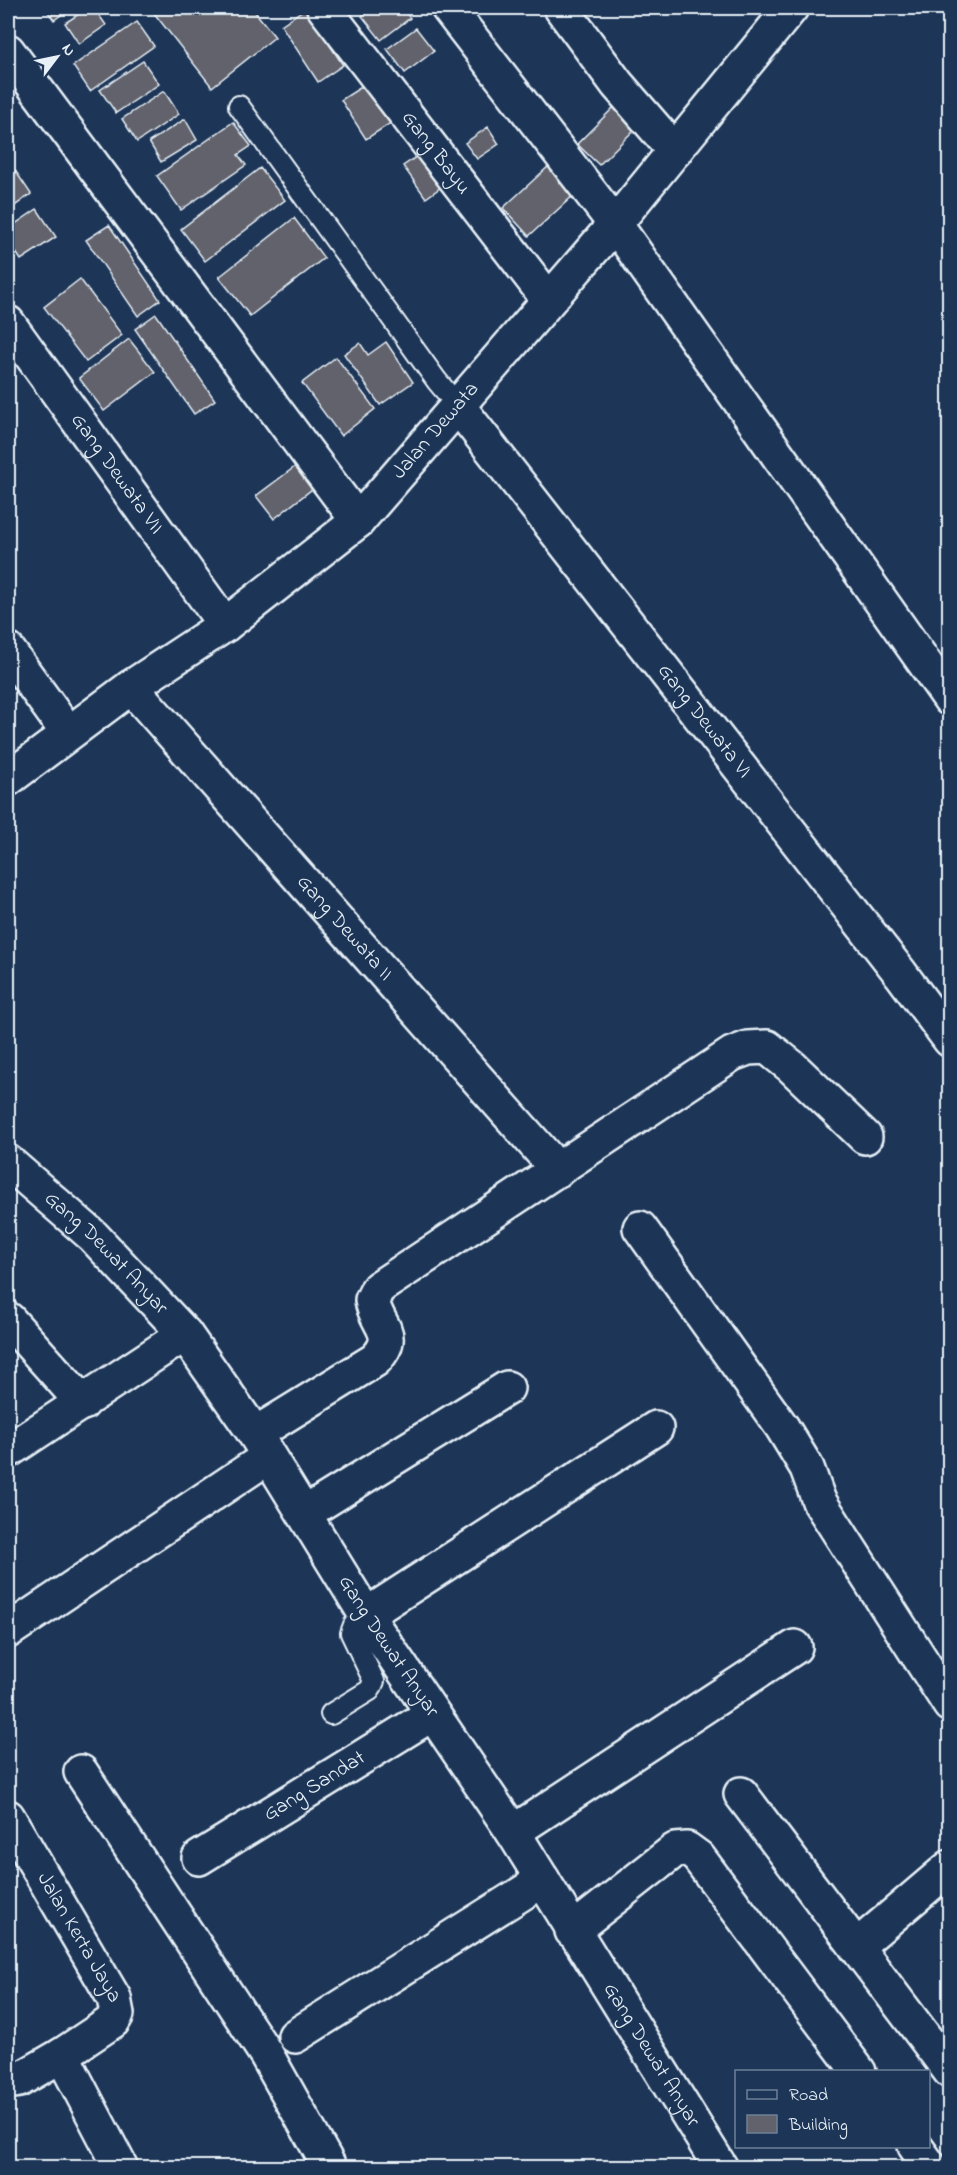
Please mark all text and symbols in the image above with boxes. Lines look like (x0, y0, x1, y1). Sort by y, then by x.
north arrow (27, 27, 87, 87)
text: N (55, 39, 81, 61)
street label: Gang Bayu (394, 105, 478, 201)
street label: Jalan Dewata (385, 376, 487, 486)
street label: Gang Dewata VII (63, 407, 170, 541)
street label: Gang Dewata VI (650, 658, 758, 785)
street label: Gang Dewata II (289, 868, 400, 988)
street label: Gang Dewat Anyar (37, 1185, 175, 1322)
street label: Gang Dewat Anyar (330, 1570, 446, 1724)
street label: Gang Sandat (258, 1744, 371, 1829)
street label: Jalan Kerta Jaya (29, 1867, 129, 2009)
street label: Gang Dewat Anyar (595, 1977, 707, 2133)
legend (735, 2070, 930, 2148)
text: Road (789, 2083, 828, 2109)
text: Building (788, 2113, 848, 2140)

